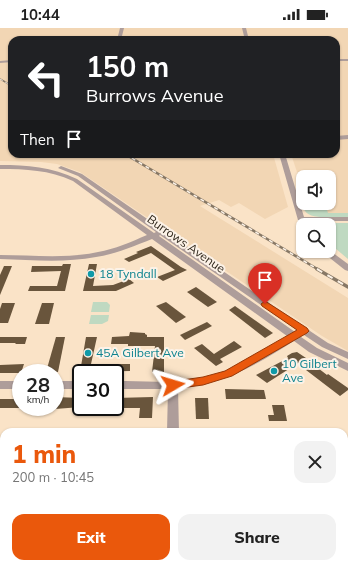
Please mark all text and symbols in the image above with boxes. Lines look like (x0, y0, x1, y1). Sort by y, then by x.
text: 10:44 (20, 5, 60, 24)
text: 150 m (86, 49, 169, 84)
icon: left (20, 52, 72, 104)
text: Burrows Avenue (86, 84, 224, 107)
icon: arrive (63, 128, 85, 150)
text: Then (20, 130, 55, 149)
map controls (296, 170, 336, 258)
button: sound (296, 170, 336, 210)
street label: Burrows Avenue (144, 211, 228, 276)
button: search (296, 218, 336, 258)
pin (248, 263, 282, 304)
place label: 18 Tyndall (99, 266, 157, 281)
marker: 18 Tyndall (86, 269, 96, 279)
icon: arrive (254, 269, 276, 291)
place label: 45A Gilbert Ave (96, 345, 184, 360)
marker: 45A Gilbert Ave (83, 348, 93, 358)
place label: 10 Gilbert Ave (282, 356, 337, 385)
speed limit sign: 30 (72, 364, 124, 416)
position arrow (152, 364, 194, 406)
marker: 10 Gilbert Ave (269, 366, 279, 376)
text: 28 (26, 372, 50, 397)
text: km/h (27, 393, 49, 406)
text: 1 min (12, 439, 76, 469)
button: close (294, 441, 336, 483)
text: 200 m · 10:45 (12, 469, 94, 485)
button: Exit (12, 514, 170, 560)
button: Share (178, 514, 336, 560)

